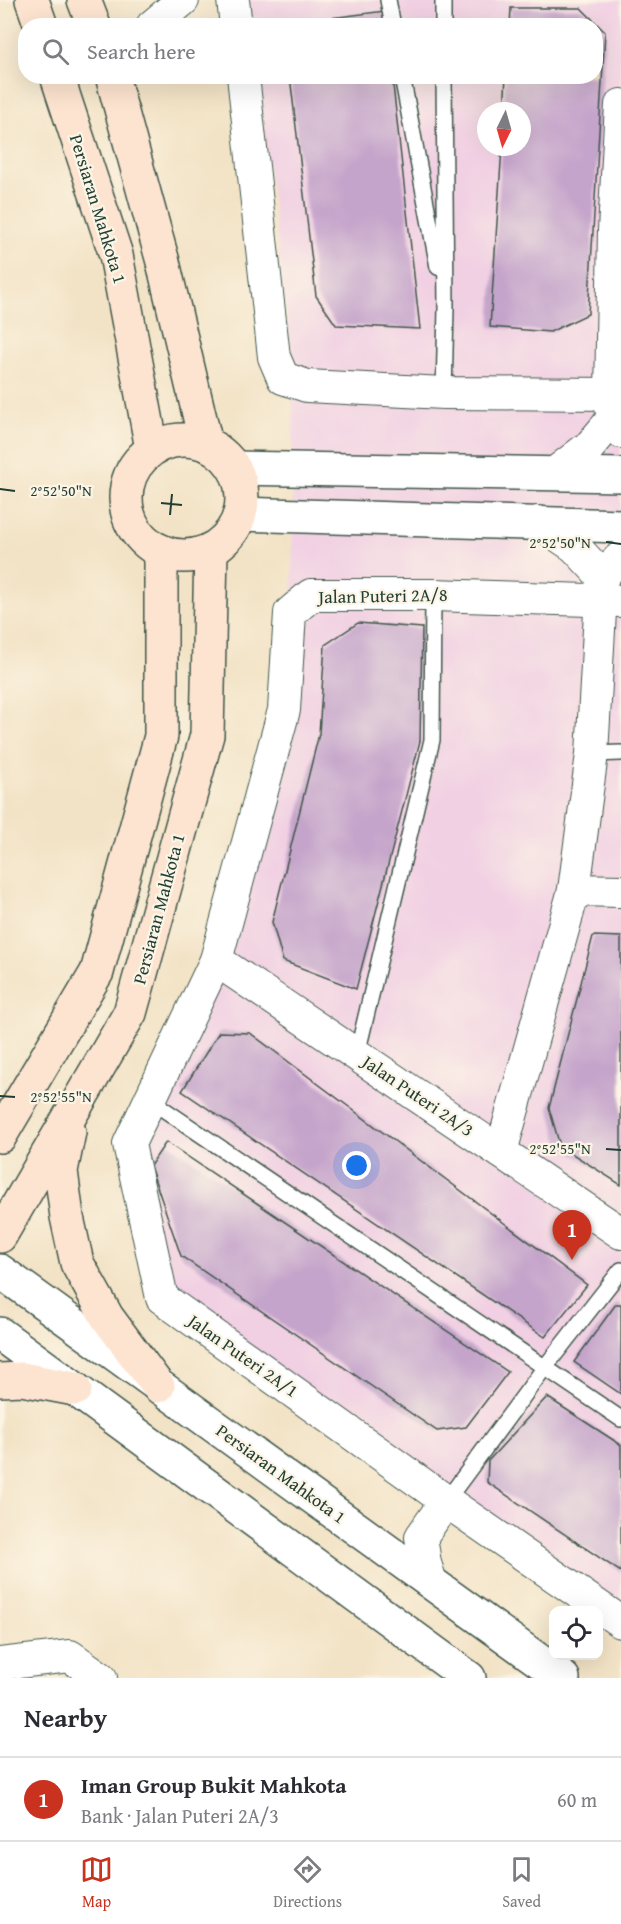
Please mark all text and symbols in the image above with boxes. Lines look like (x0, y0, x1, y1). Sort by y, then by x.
search box (18, 18, 603, 84)
icon: search (39, 35, 72, 68)
text: Search here (87, 35, 196, 67)
north arrow (477, 102, 531, 156)
street label: Persiaran Mahkota 1 (63, 131, 134, 287)
text: 2°52'50"N (30, 480, 92, 501)
text: 2°52'50"N (529, 532, 591, 553)
street label: Jalan Puteri 2A/8 (316, 581, 448, 610)
street label: Persiaran Mahkota 1 (125, 831, 192, 987)
street label: Jalan Puteri 2A/3 (356, 1047, 479, 1143)
text: 2°52'55"N (30, 1086, 92, 1107)
text: 2°52'55"N (529, 1138, 591, 1159)
your location (342, 1151, 371, 1180)
pin: 1 (552, 1210, 592, 1260)
street label: Jalan Puteri 2A/1 (181, 1306, 304, 1404)
street label: Persiaran Mahkota 1 (211, 1417, 352, 1530)
map controls (549, 1606, 603, 1660)
button: locate (549, 1606, 603, 1660)
text: Nearby (24, 1698, 107, 1737)
text: Iman Group Bukit Mahkota (81, 1769, 347, 1801)
text: 1 (38, 1785, 49, 1814)
text: 60 m (557, 1785, 597, 1814)
text: Bank · Jalan Puteri 2A/3 (81, 1801, 279, 1830)
tab: Map (80, 1853, 113, 1913)
tab: Directions (273, 1853, 342, 1913)
tab: Saved (502, 1853, 541, 1913)

